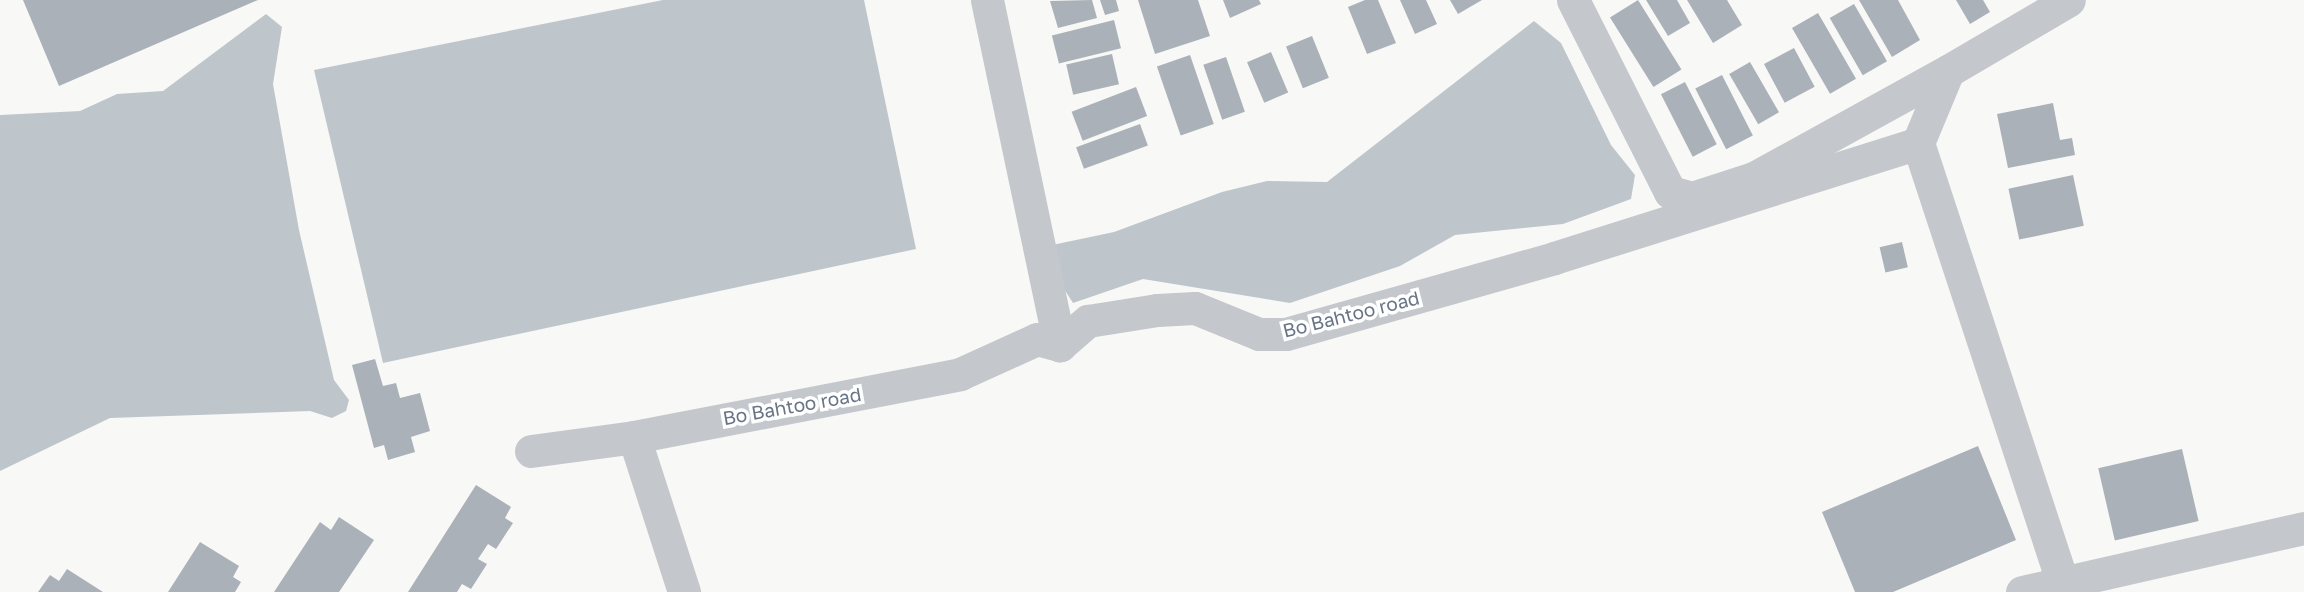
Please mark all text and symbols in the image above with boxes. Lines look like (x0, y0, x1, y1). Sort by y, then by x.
street label: Bo Bahtoo road (1280, 286, 1422, 342)
street label: Bo Bahtoo road (721, 383, 863, 429)

